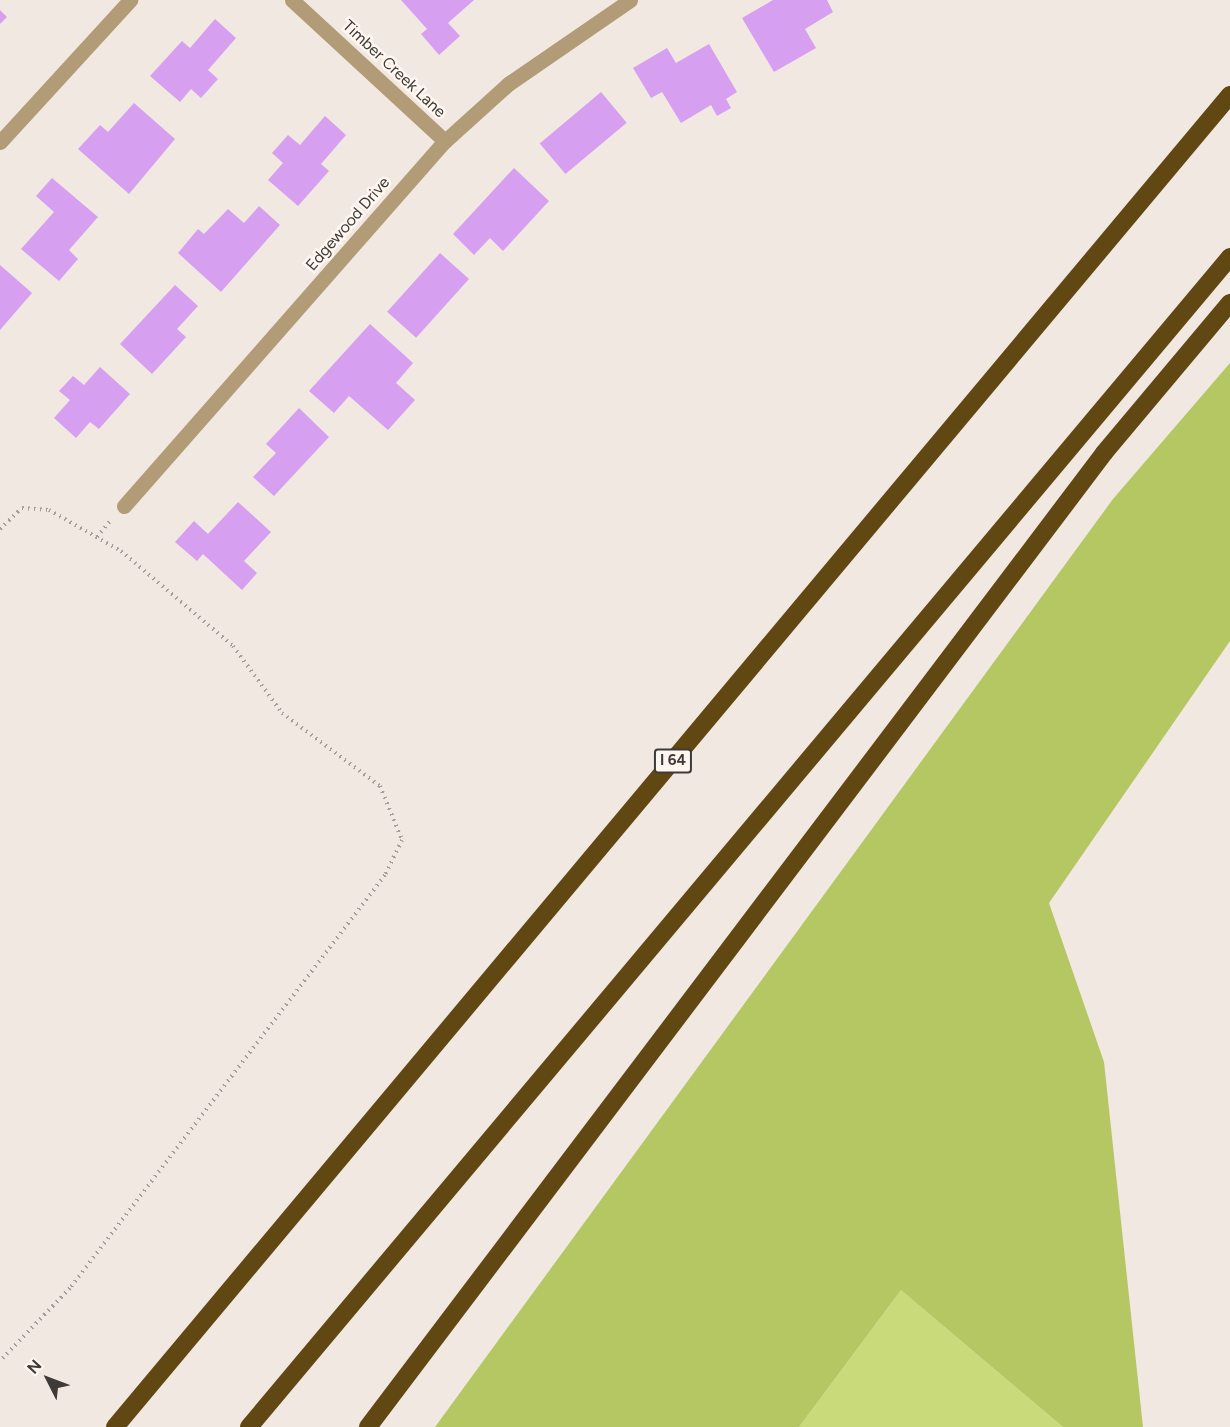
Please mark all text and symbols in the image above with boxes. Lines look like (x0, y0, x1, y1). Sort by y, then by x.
street label: Timber Creek Lane (338, 16, 450, 122)
street label: Edgewood Drive (302, 173, 394, 275)
road number: I 64 (654, 749, 692, 773)
north arrow (18, 1349, 78, 1409)
text: N (23, 1356, 45, 1378)

